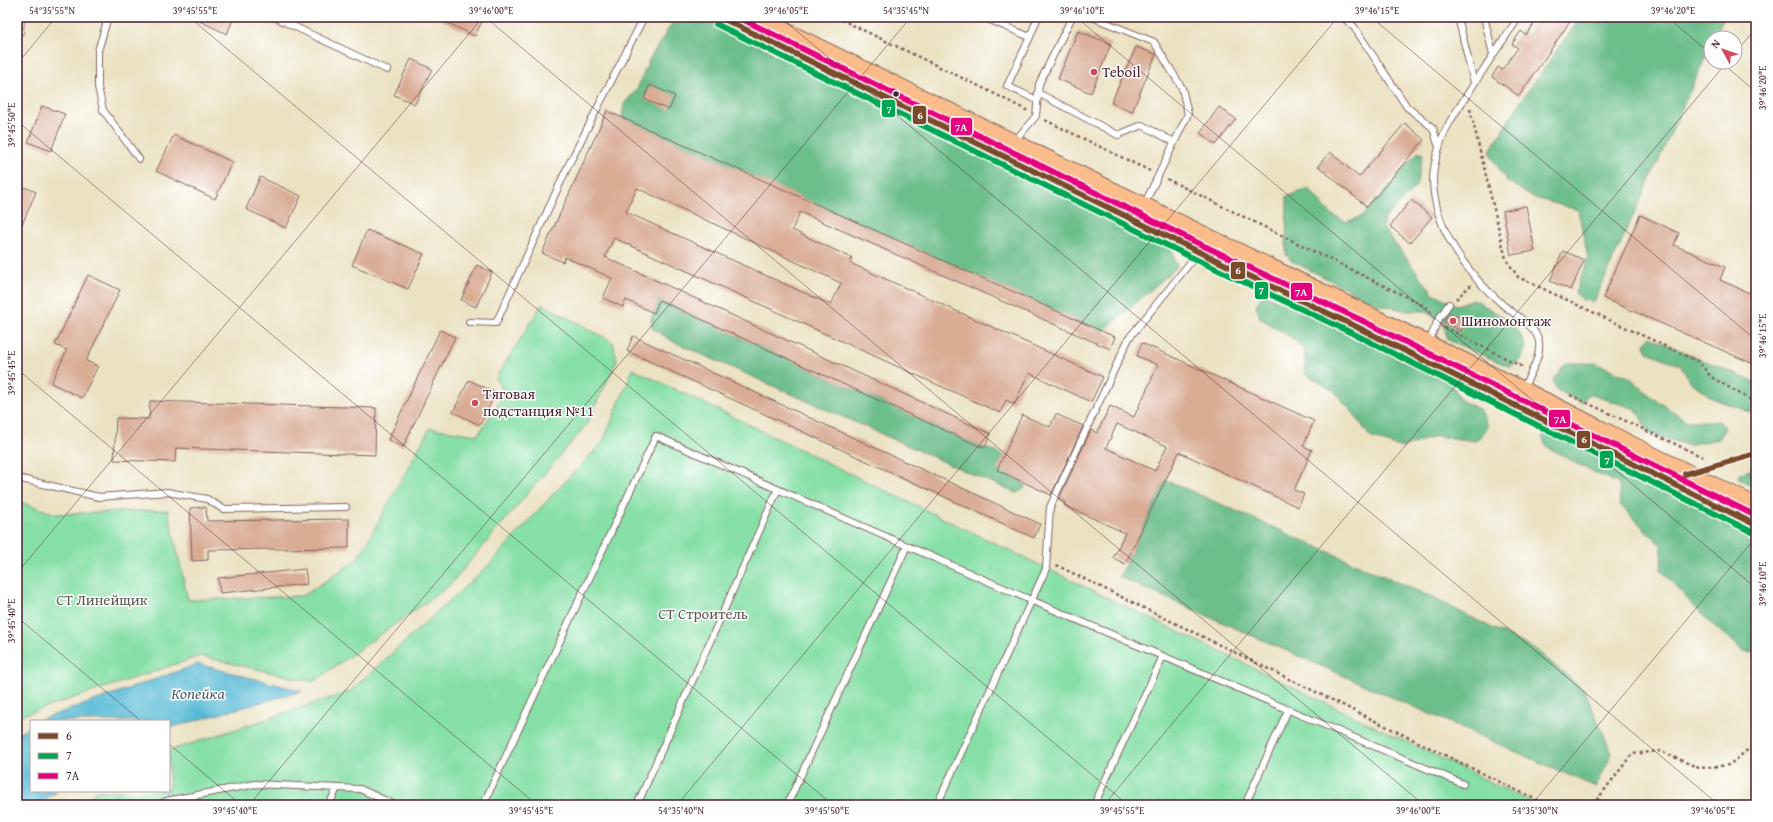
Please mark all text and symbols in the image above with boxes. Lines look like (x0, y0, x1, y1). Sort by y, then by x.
text: 54°35'55"N (29, 3, 75, 18)
text: 39°45'55"E (173, 3, 217, 18)
text: 39°46'00"E (469, 3, 513, 18)
text: 39°46'05"E (764, 3, 808, 18)
text: 54°35'45"N (883, 3, 929, 18)
text: 39°46'10"E (1060, 3, 1104, 18)
text: 39°46'15"E (1355, 3, 1399, 18)
text: 39°46'20"E (1651, 3, 1695, 18)
north arrow (1703, 30, 1743, 70)
text: N (1707, 35, 1724, 52)
place label: Teboil (1102, 61, 1141, 82)
text: 39°46'20"E (1755, 66, 1770, 110)
marker: Teboil (1089, 67, 1099, 77)
unlabelled marker (891, 89, 901, 99)
line badge: 7 (881, 99, 896, 118)
text: 7 (886, 101, 892, 117)
text: 39°45'50"E (4, 103, 19, 147)
line badge: 6 (912, 105, 927, 125)
text: 6 (917, 107, 923, 123)
line badge: 7А (950, 117, 973, 136)
text: 7А (955, 119, 967, 135)
line badge: 6 (1230, 261, 1246, 280)
text: 6 (1235, 262, 1241, 278)
line badge: 7 (1254, 281, 1269, 300)
text: 7 (1258, 282, 1264, 298)
line badge: 7А (1290, 282, 1313, 301)
text: 7А (1295, 284, 1307, 300)
place label: Шиномонтаж (1461, 310, 1551, 331)
text: 39°46'15"E (1755, 314, 1770, 358)
marker: Шиномонтаж (1448, 316, 1458, 326)
text: 39°45'45"E (4, 351, 19, 395)
place label: Тяговая подстанция №11 (483, 383, 594, 421)
marker: Тяговая подстанция №11 (470, 398, 480, 408)
line badge: 7А (1548, 409, 1571, 428)
text: 7А (1554, 411, 1566, 427)
line badge: 6 (1576, 430, 1591, 449)
text: 6 (1581, 431, 1587, 447)
line badge: 7 (1599, 450, 1614, 469)
text: 7 (1604, 452, 1610, 468)
text: 39°46'10"E (1755, 562, 1770, 606)
park label: СТ Линейщик (56, 589, 148, 610)
text: 39°45'40"E (4, 599, 19, 643)
park label: СТ Строитель (658, 603, 748, 624)
water label: Копейка (171, 681, 225, 705)
legend (30, 720, 170, 792)
text: 6 (66, 727, 72, 744)
text: 7 (66, 747, 72, 764)
text: 7А (66, 767, 80, 784)
text: 39°45'40"E (213, 803, 257, 818)
text: 39°45'45"E (509, 803, 553, 818)
text: 54°35'40"N (658, 803, 704, 818)
text: 39°45'50"E (805, 803, 849, 818)
text: 39°45'55"E (1100, 803, 1144, 818)
text: 39°46'00"E (1396, 803, 1440, 818)
text: 54°35'30"N (1512, 803, 1558, 818)
text: 39°46'05"E (1691, 803, 1735, 818)

